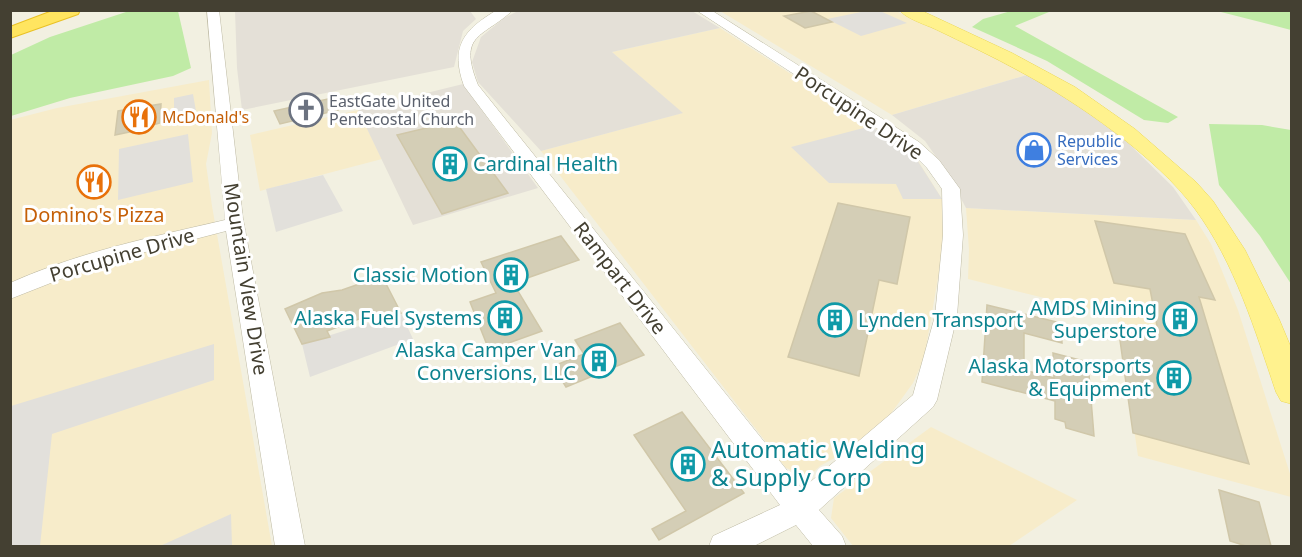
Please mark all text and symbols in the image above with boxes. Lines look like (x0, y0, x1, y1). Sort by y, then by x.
street label: Porcupine Drive (790, 60, 929, 166)
place label: EastGate United Pentecostal Church (329, 90, 474, 130)
church icon: EastGate United Pentecostal Church (288, 92, 324, 128)
restaurant icon: McDonald's (121, 99, 157, 135)
place label: McDonald's (162, 106, 249, 128)
place label: Republic Services (1057, 130, 1122, 170)
shop icon: Republic Services (1016, 132, 1052, 168)
building icon: Cardinal Health (432, 146, 468, 182)
place label: Cardinal Health (473, 150, 618, 177)
restaurant icon: Domino's Pizza (76, 164, 112, 200)
street label: Mountain View Drive (218, 181, 275, 377)
place label: Domino's Pizza (24, 201, 164, 228)
street label: Rampart Drive (568, 216, 673, 340)
street label: Porcupine Drive (46, 221, 198, 288)
building icon: Classic Motion (493, 257, 529, 293)
place label: Classic Motion (353, 261, 488, 288)
place label: AMDS Mining Superstore (1030, 294, 1157, 344)
building icon: Alaska Fuel Systems (487, 300, 523, 336)
building icon: AMDS Mining Superstore (1162, 301, 1198, 337)
building icon: Lynden Transport (817, 302, 853, 338)
place label: Alaska Fuel Systems (294, 304, 482, 331)
place label: Lynden Transport (858, 306, 1023, 333)
place label: Alaska Camper Van Conversions, LLC (395, 336, 576, 386)
building icon: Alaska Camper Van Conversions, LLC (581, 343, 617, 379)
place label: Alaska Motorsports & Equipment (968, 352, 1151, 402)
building icon: Alaska Motorsports & Equipment (1156, 360, 1192, 396)
place label: Automatic Welding & Supply Corp (711, 432, 925, 493)
building icon: Automatic Welding & Supply Corp (670, 446, 706, 482)

